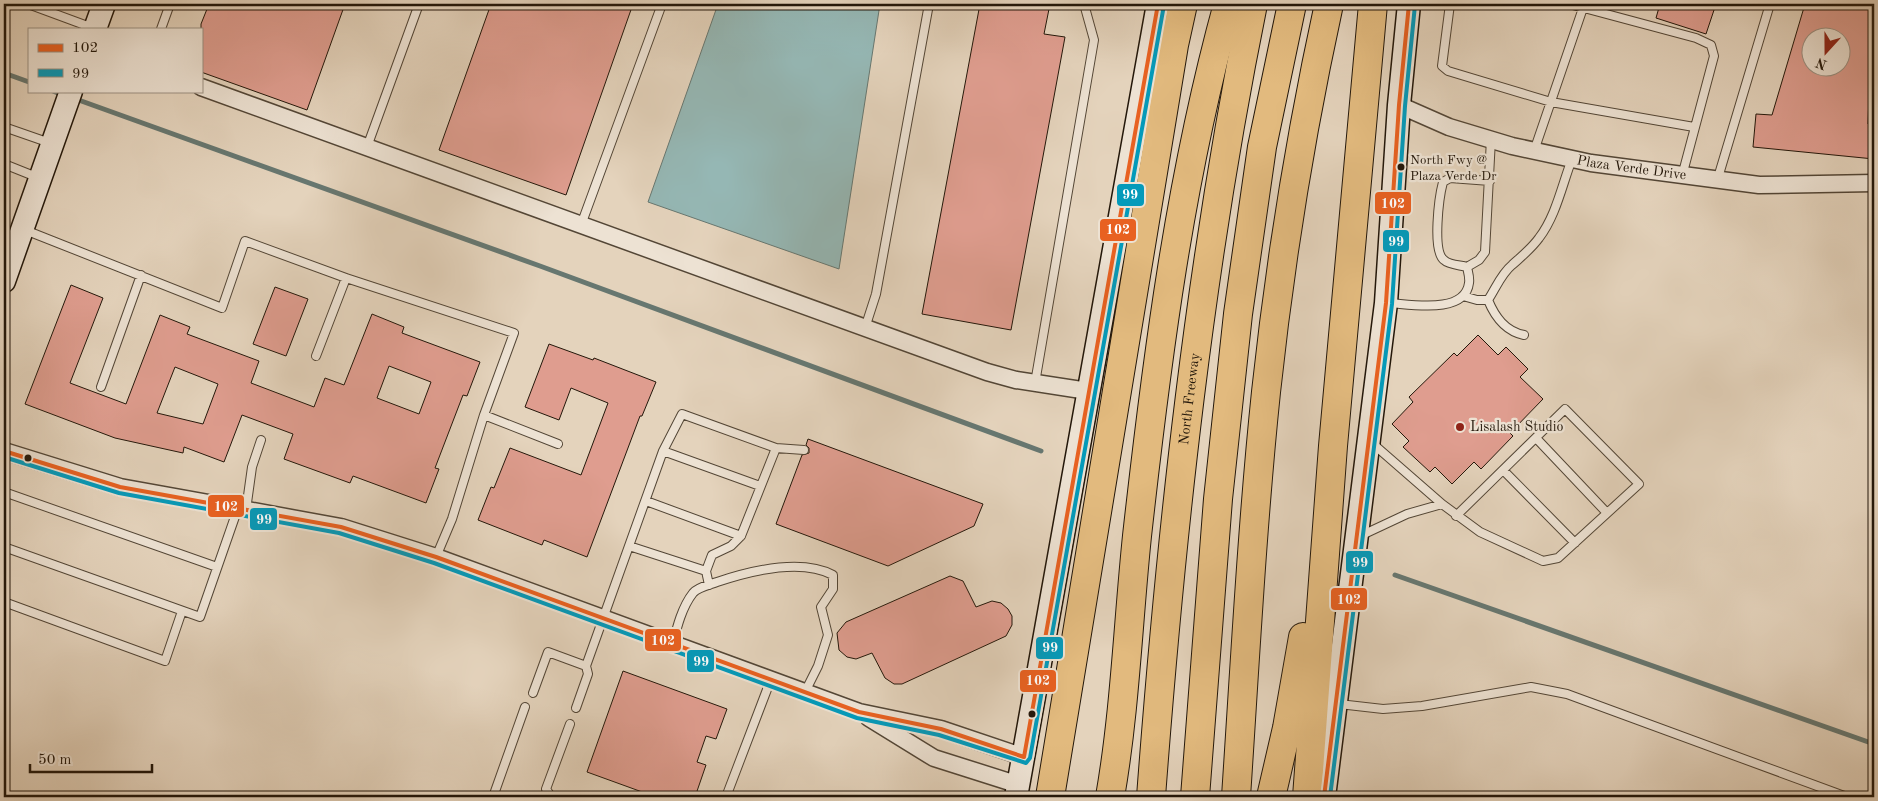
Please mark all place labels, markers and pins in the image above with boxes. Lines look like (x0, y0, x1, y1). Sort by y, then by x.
place label: North Fwy @ Plaza Verde Dr (1410, 154, 1497, 183)
marker: North Fwy @ Plaza Verde Dr (1396, 162, 1406, 172)
place label: Lisalash Studio (1470, 420, 1564, 434)
marker: Lisalash Studio (1454, 421, 1466, 433)
unlabelled marker (23, 453, 33, 463)
unlabelled marker (1027, 709, 1037, 719)

